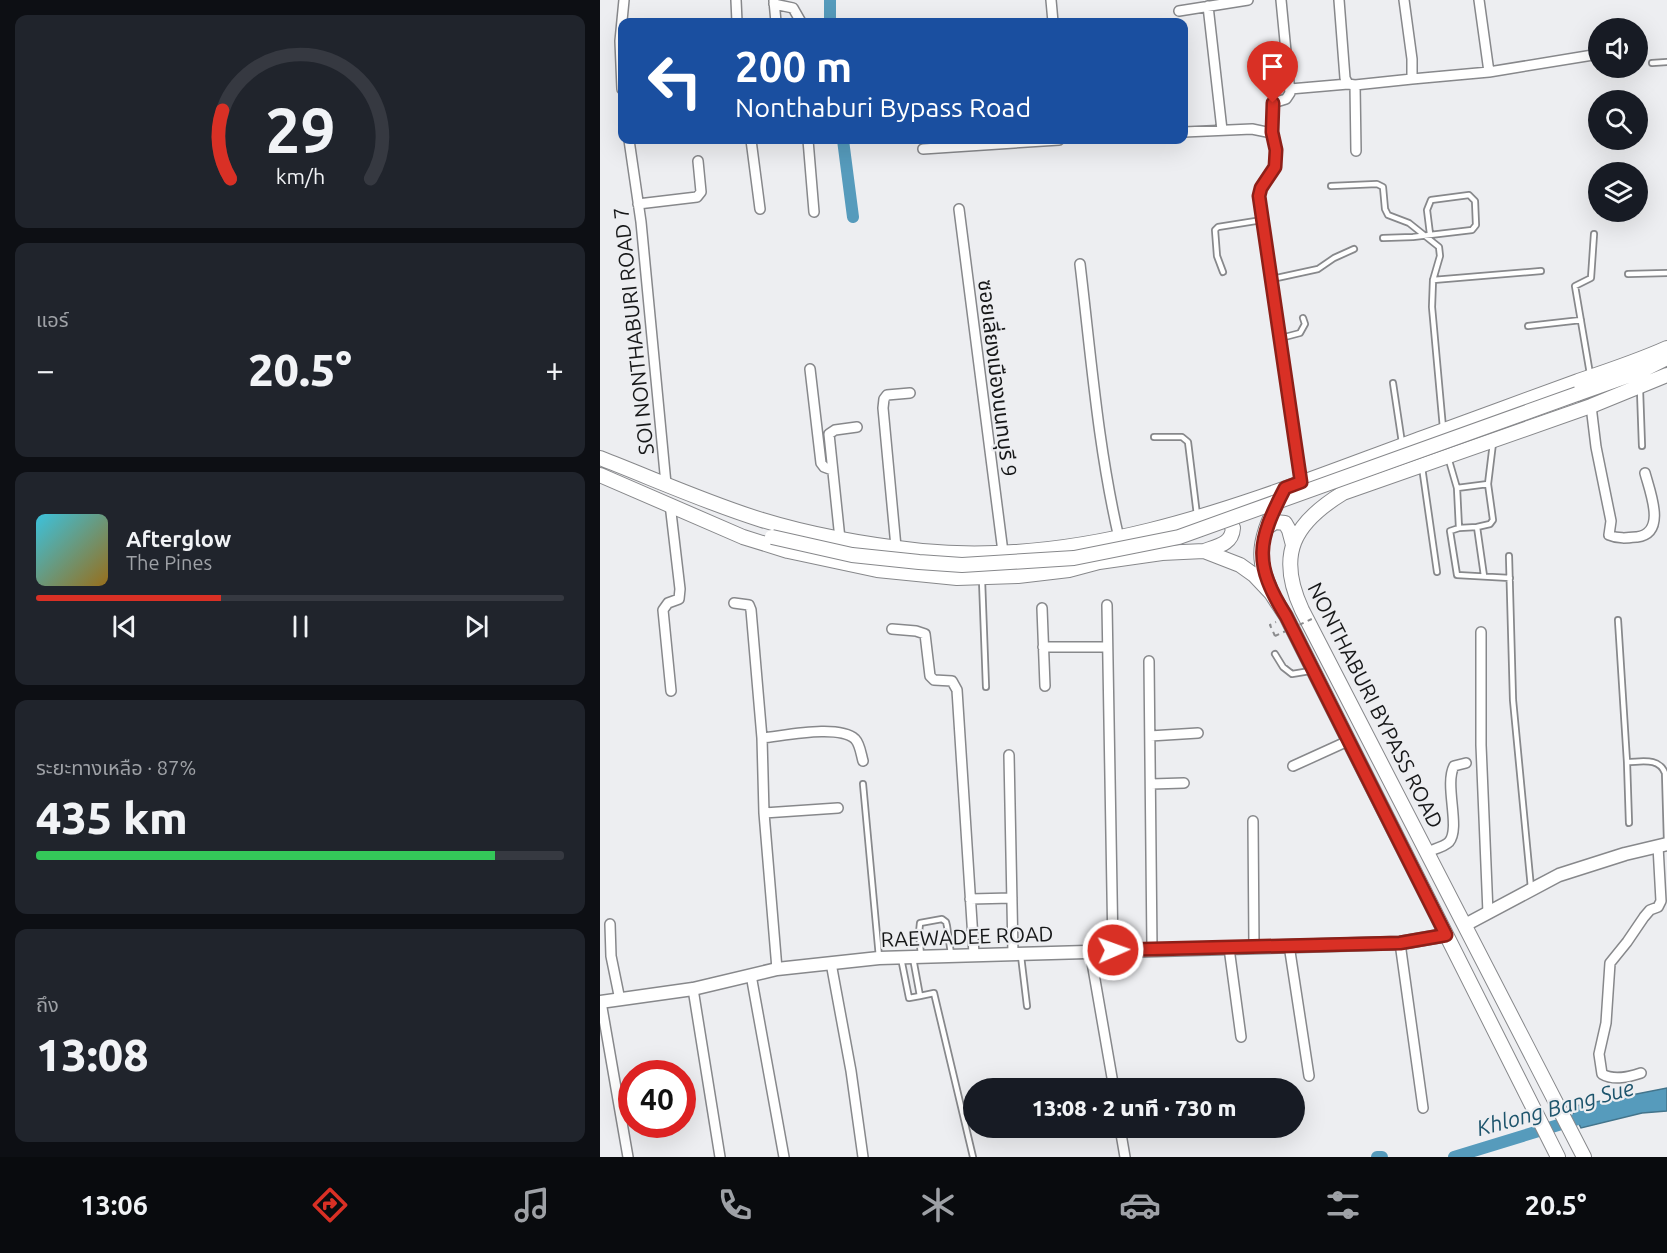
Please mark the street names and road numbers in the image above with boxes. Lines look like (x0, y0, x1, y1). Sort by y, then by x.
street label: SOI NONTHABURI ROAD 7 (608, 206, 658, 456)
street label: ซอยเลี่ยงเมืองนนทบุรี 9 (972, 278, 1024, 478)
street label: NONTHABURI BYPASS ROAD (1303, 578, 1449, 832)
street label: RAEWADEE ROAD (880, 921, 1054, 951)

